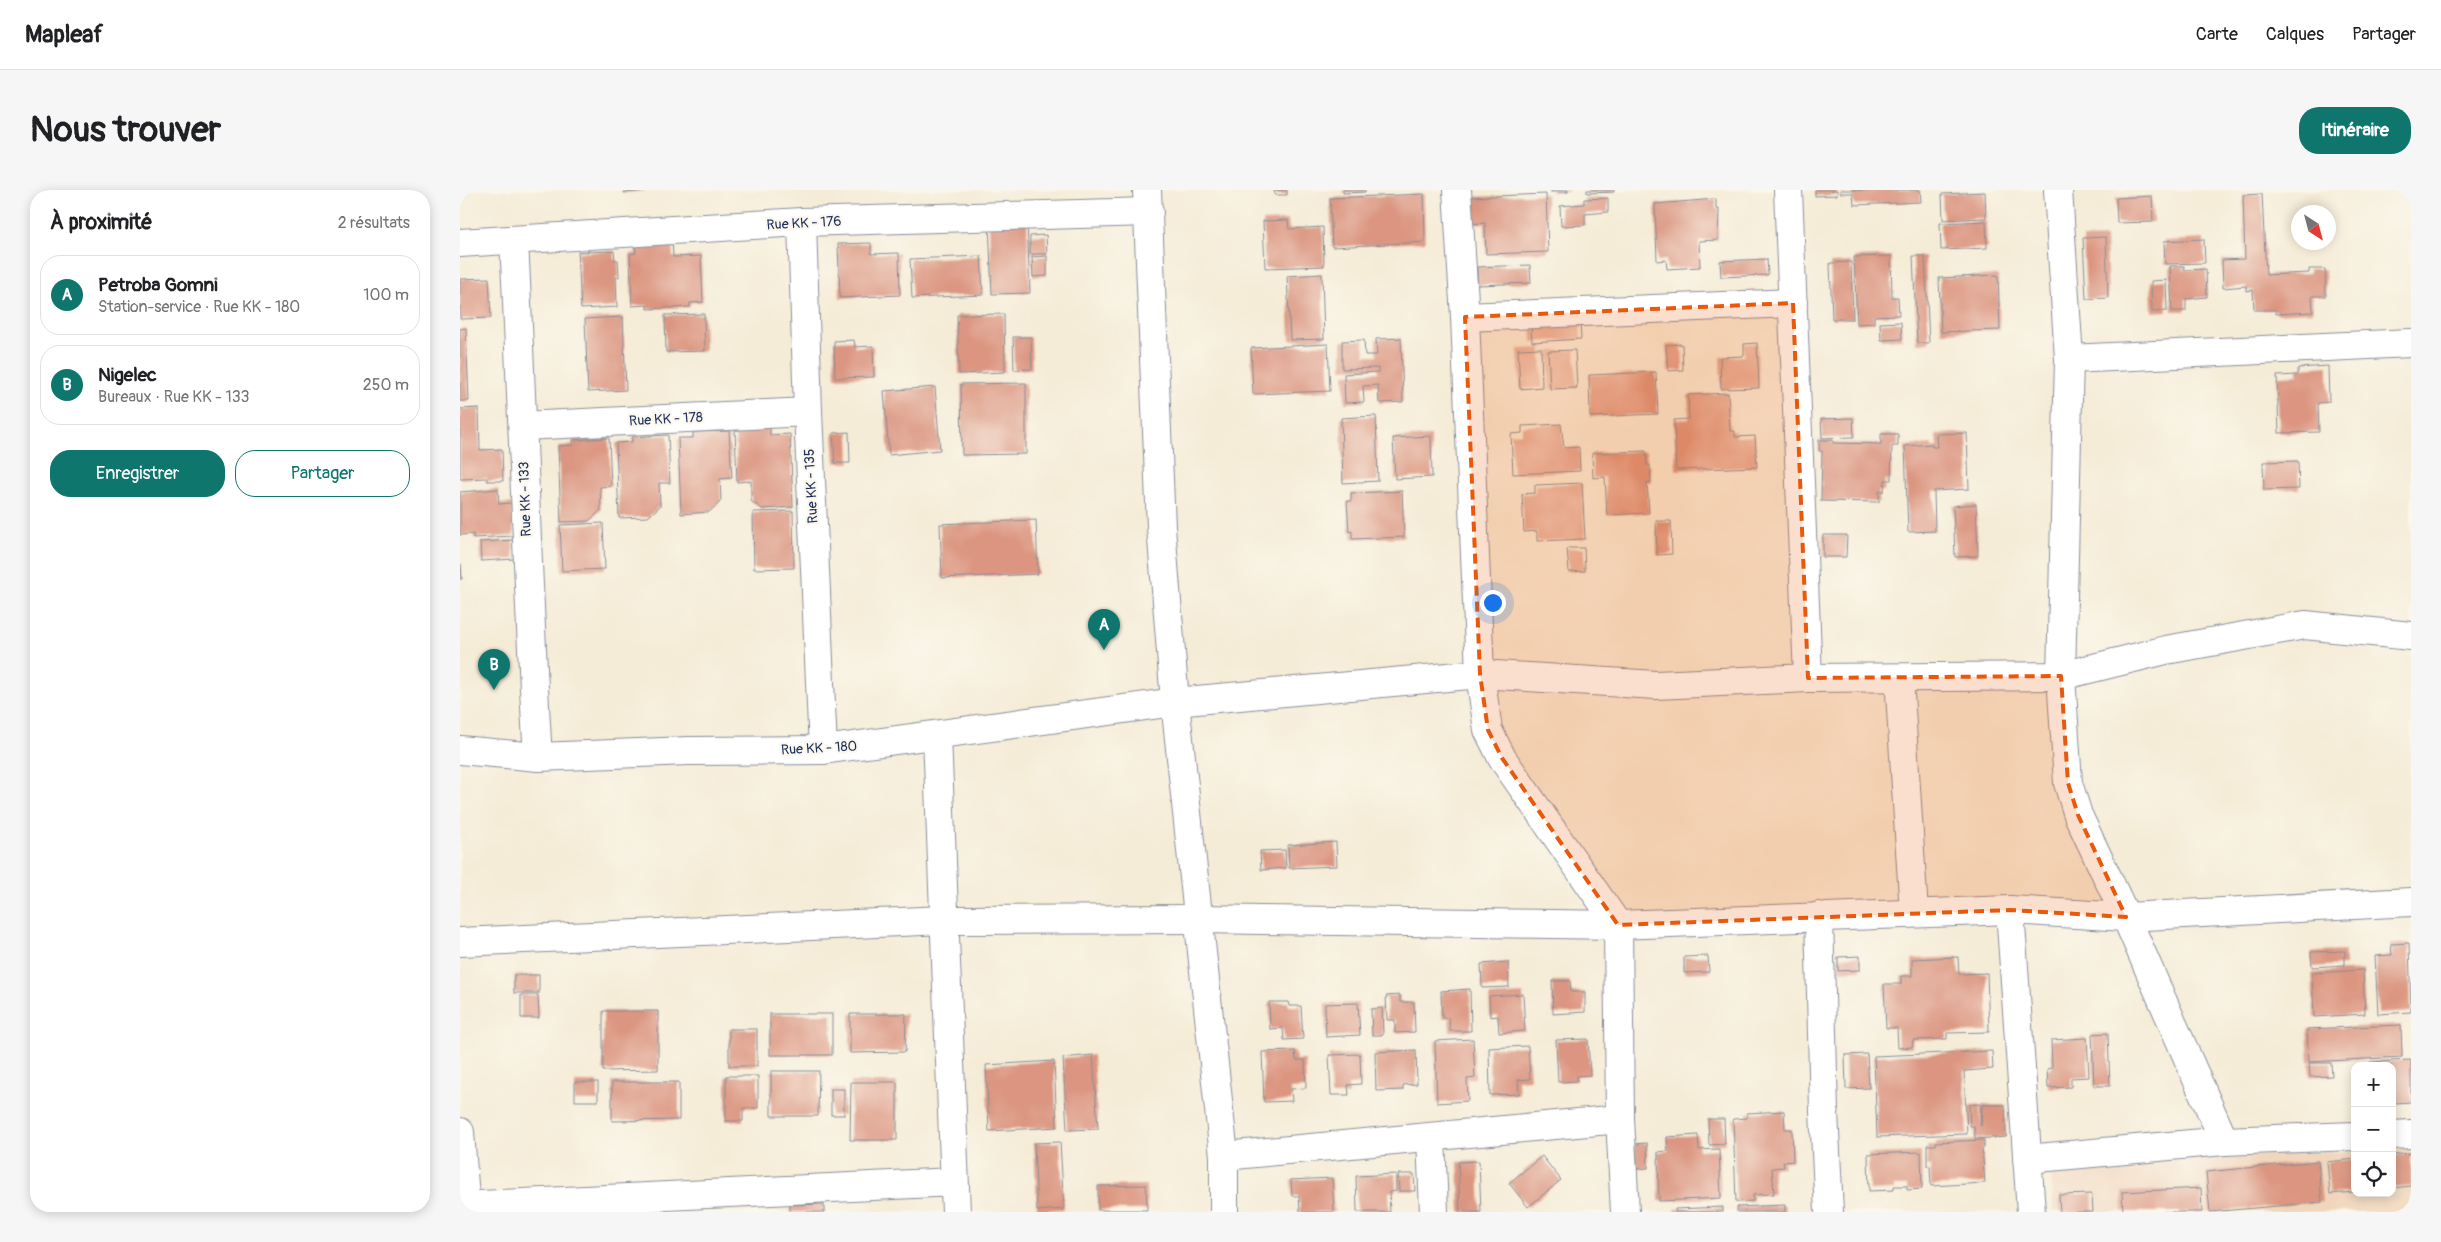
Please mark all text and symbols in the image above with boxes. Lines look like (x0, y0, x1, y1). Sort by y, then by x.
text: Mapleaf (25, 20, 103, 49)
text: Carte (2196, 23, 2238, 46)
text: Calques (2266, 23, 2324, 46)
text: Partager (2352, 23, 2416, 46)
button: Itinéraire (2299, 107, 2411, 154)
text: Nous trouver (30, 108, 221, 152)
north arrow (2291, 205, 2336, 250)
text: À proximité (50, 209, 153, 236)
text: 2 résultats (338, 213, 410, 233)
street label: Rue KK - 176 (766, 213, 842, 233)
text: Petroba Gomni (98, 273, 218, 297)
text: A (62, 285, 72, 305)
text: 100 m (363, 285, 409, 305)
text: Station-service · Rue KK - 180 (98, 297, 300, 317)
text: Nigelec (98, 363, 157, 387)
text: B (62, 375, 72, 395)
text: 250 m (363, 375, 409, 395)
text: Bureaux · Rue KK - 133 (98, 387, 250, 407)
street label: Rue KK - 178 (629, 409, 703, 429)
street label: Rue KK - 135 (801, 448, 821, 524)
button: Enregistrer (50, 450, 225, 497)
button: Partager (235, 450, 410, 497)
street label: Rue KK - 133 (515, 461, 535, 537)
your location (1480, 590, 1506, 616)
pin: A (1088, 609, 1120, 650)
pin: B (478, 649, 510, 690)
street label: Rue KK - 180 (781, 738, 857, 758)
map controls (2351, 1062, 2396, 1197)
button: + (2351, 1062, 2396, 1107)
button: − (2351, 1107, 2396, 1152)
button: locate (2351, 1152, 2396, 1197)

